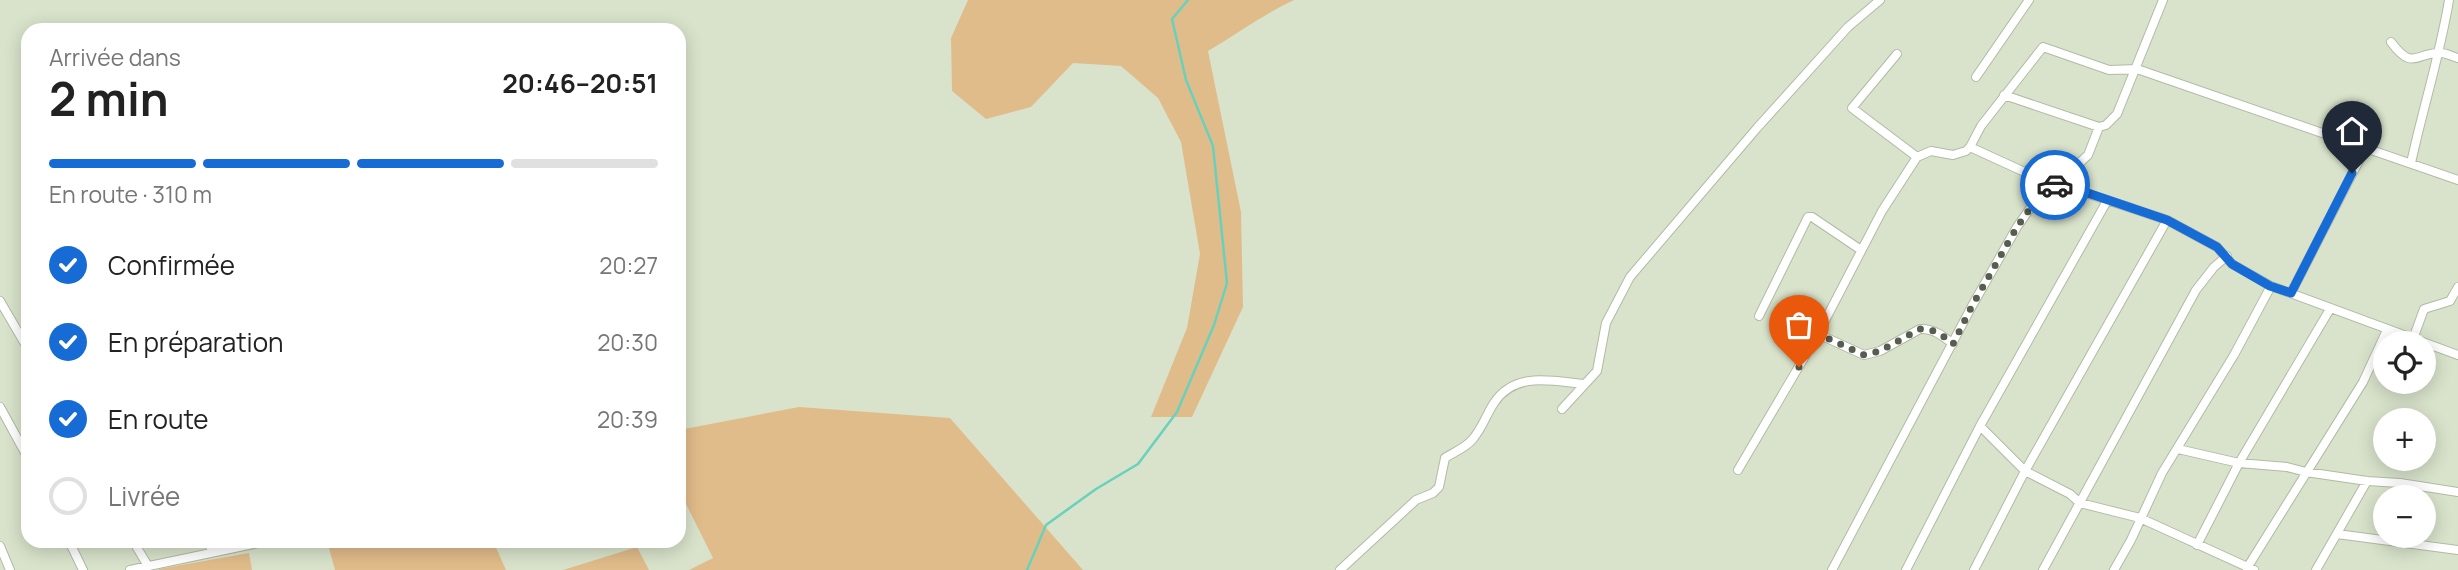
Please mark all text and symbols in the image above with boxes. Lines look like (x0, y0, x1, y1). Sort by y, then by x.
text: Arrivée dans (49, 41, 181, 73)
text: 20:46–20:51 (502, 65, 658, 101)
text: 2 min (49, 67, 169, 130)
pin (2322, 101, 2382, 173)
icon: home (2333, 112, 2371, 150)
courier (2020, 150, 2090, 220)
icon: car (2036, 166, 2074, 204)
text: En route · 310 m (49, 178, 212, 210)
icon: check (49, 246, 87, 284)
text: Confirmée (108, 247, 235, 283)
text: 20:27 (599, 249, 658, 281)
pin (1769, 295, 1829, 367)
icon: bag (1780, 306, 1818, 344)
icon: check (49, 323, 87, 361)
text: En préparation (108, 324, 283, 360)
text: 20:30 (597, 326, 658, 358)
map controls (2373, 331, 2436, 548)
button: locate (2373, 331, 2436, 394)
icon: check (49, 400, 87, 438)
text: En route (108, 401, 209, 437)
text: 20:39 (597, 403, 658, 435)
button: + (2373, 408, 2436, 471)
text: Livrée (108, 478, 180, 514)
button: − (2373, 485, 2436, 548)

